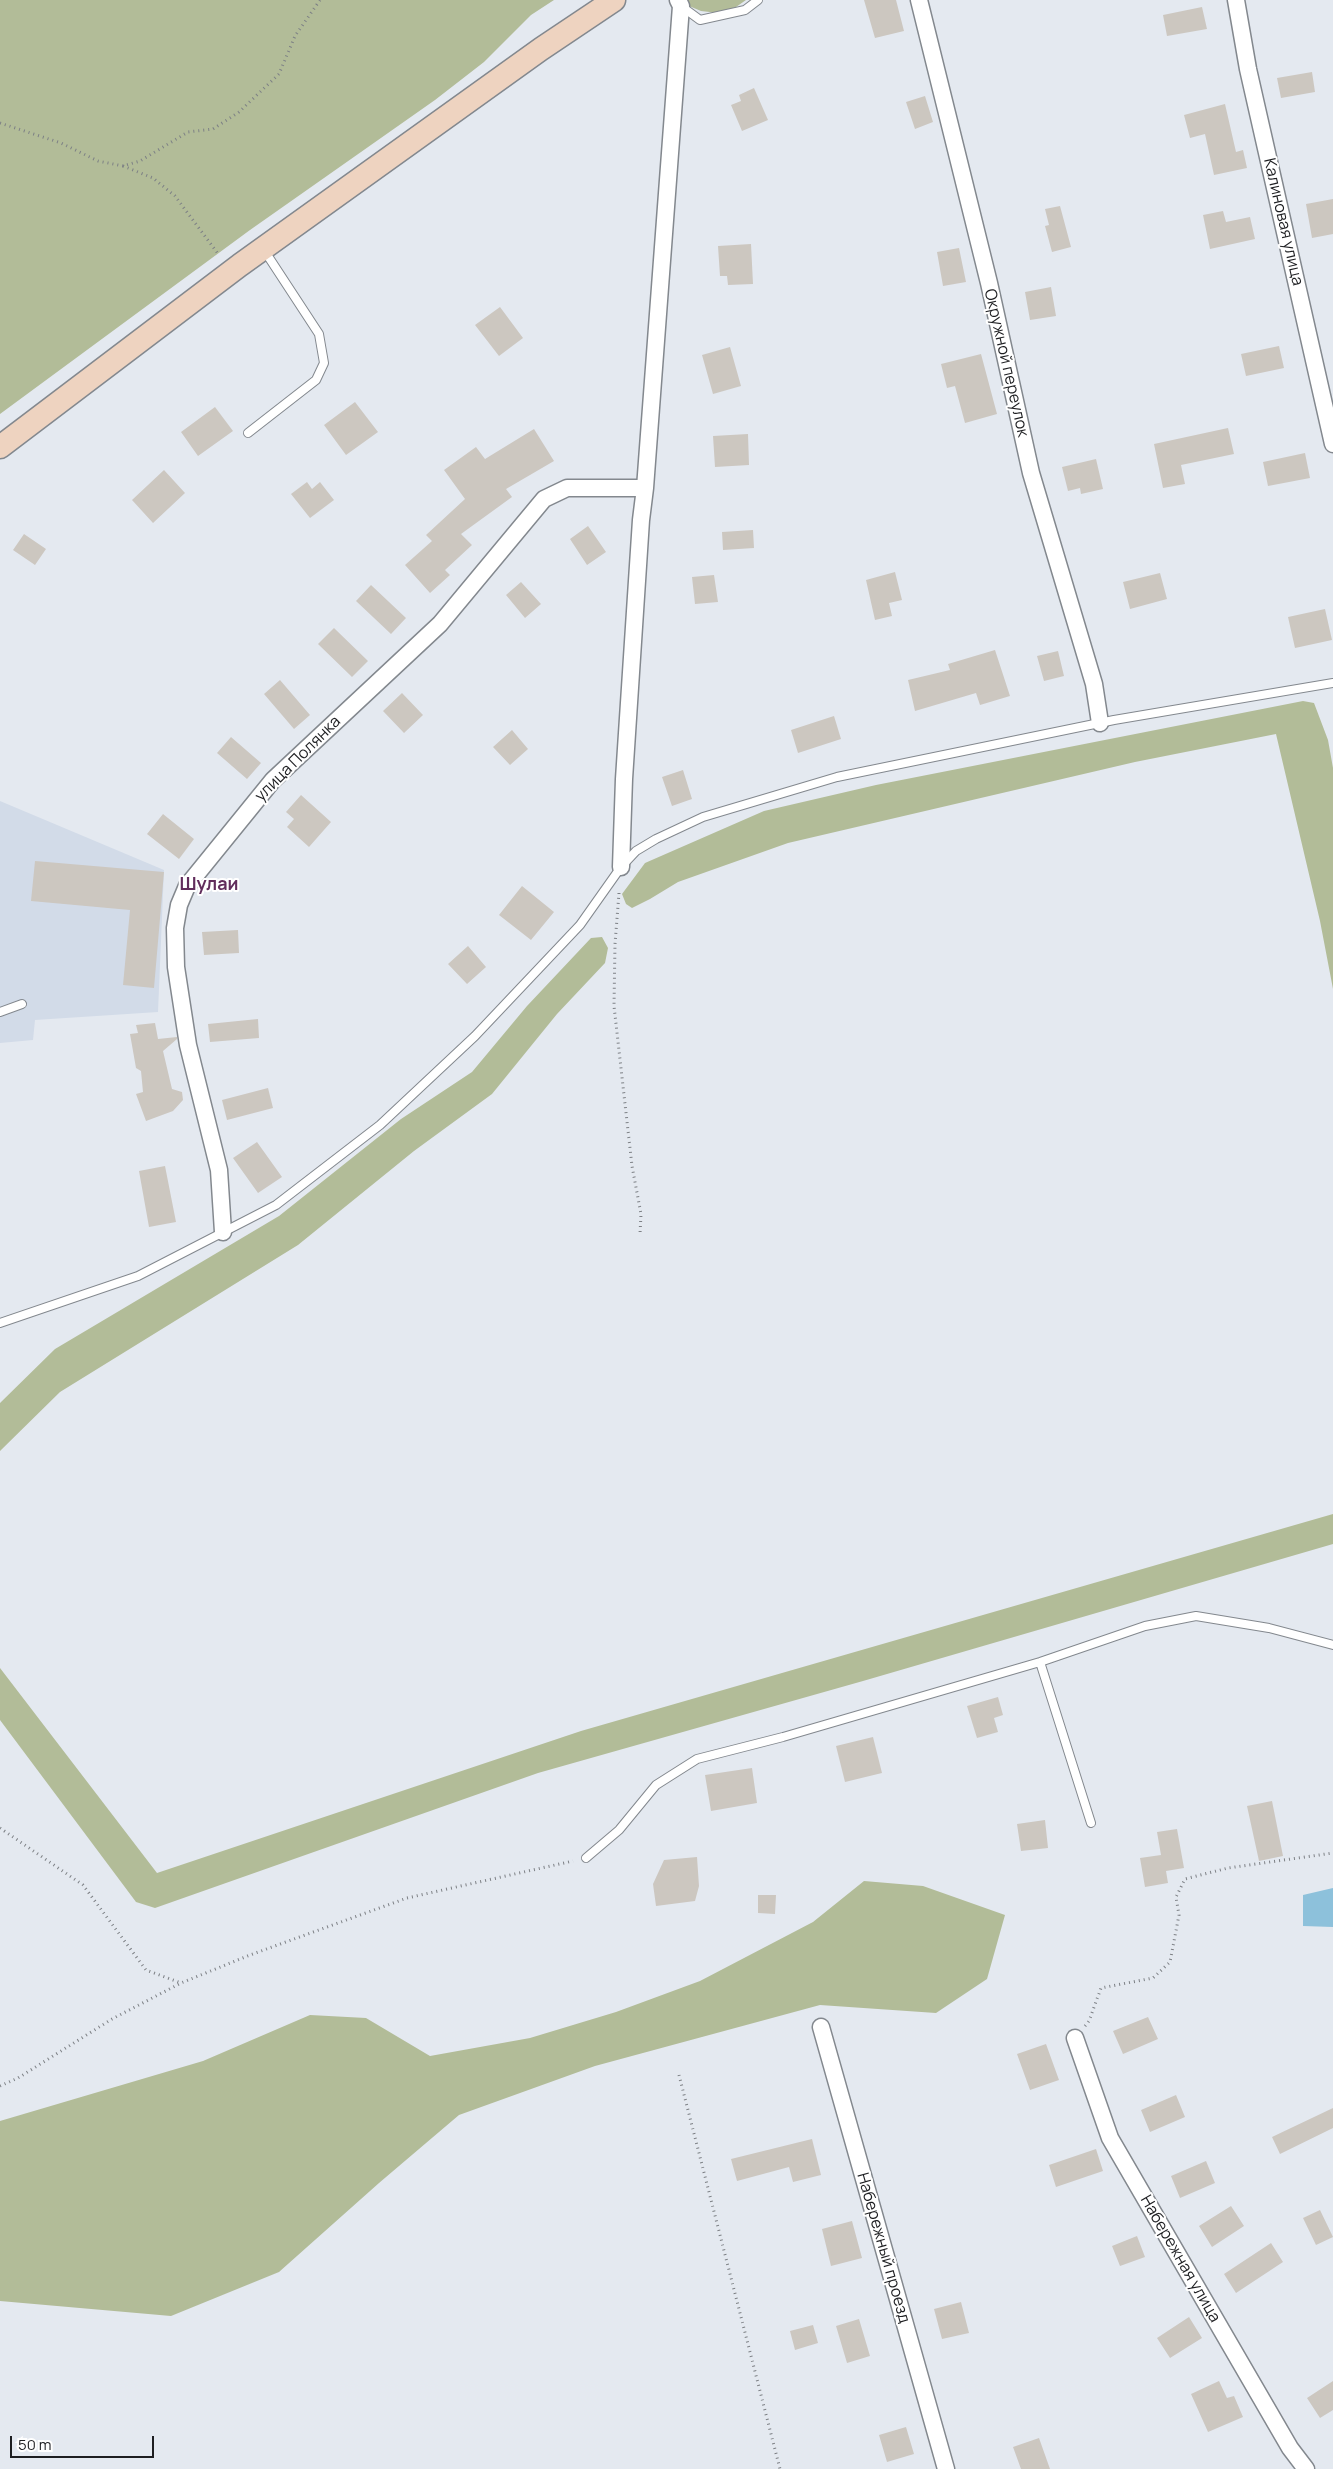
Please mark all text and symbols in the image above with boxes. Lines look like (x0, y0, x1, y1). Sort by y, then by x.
street label: Калиновая улица (1259, 156, 1307, 288)
street label: Окружной переулок (980, 287, 1032, 439)
street label: улица Полянка (251, 712, 345, 806)
district label: Шулаи (180, 874, 238, 896)
street label: Набережный проезд (852, 2171, 914, 2325)
street label: Набережная улица (1136, 2192, 1224, 2326)
scale bar (12, 2426, 156, 2458)
text: 50 m (18, 2434, 52, 2455)

